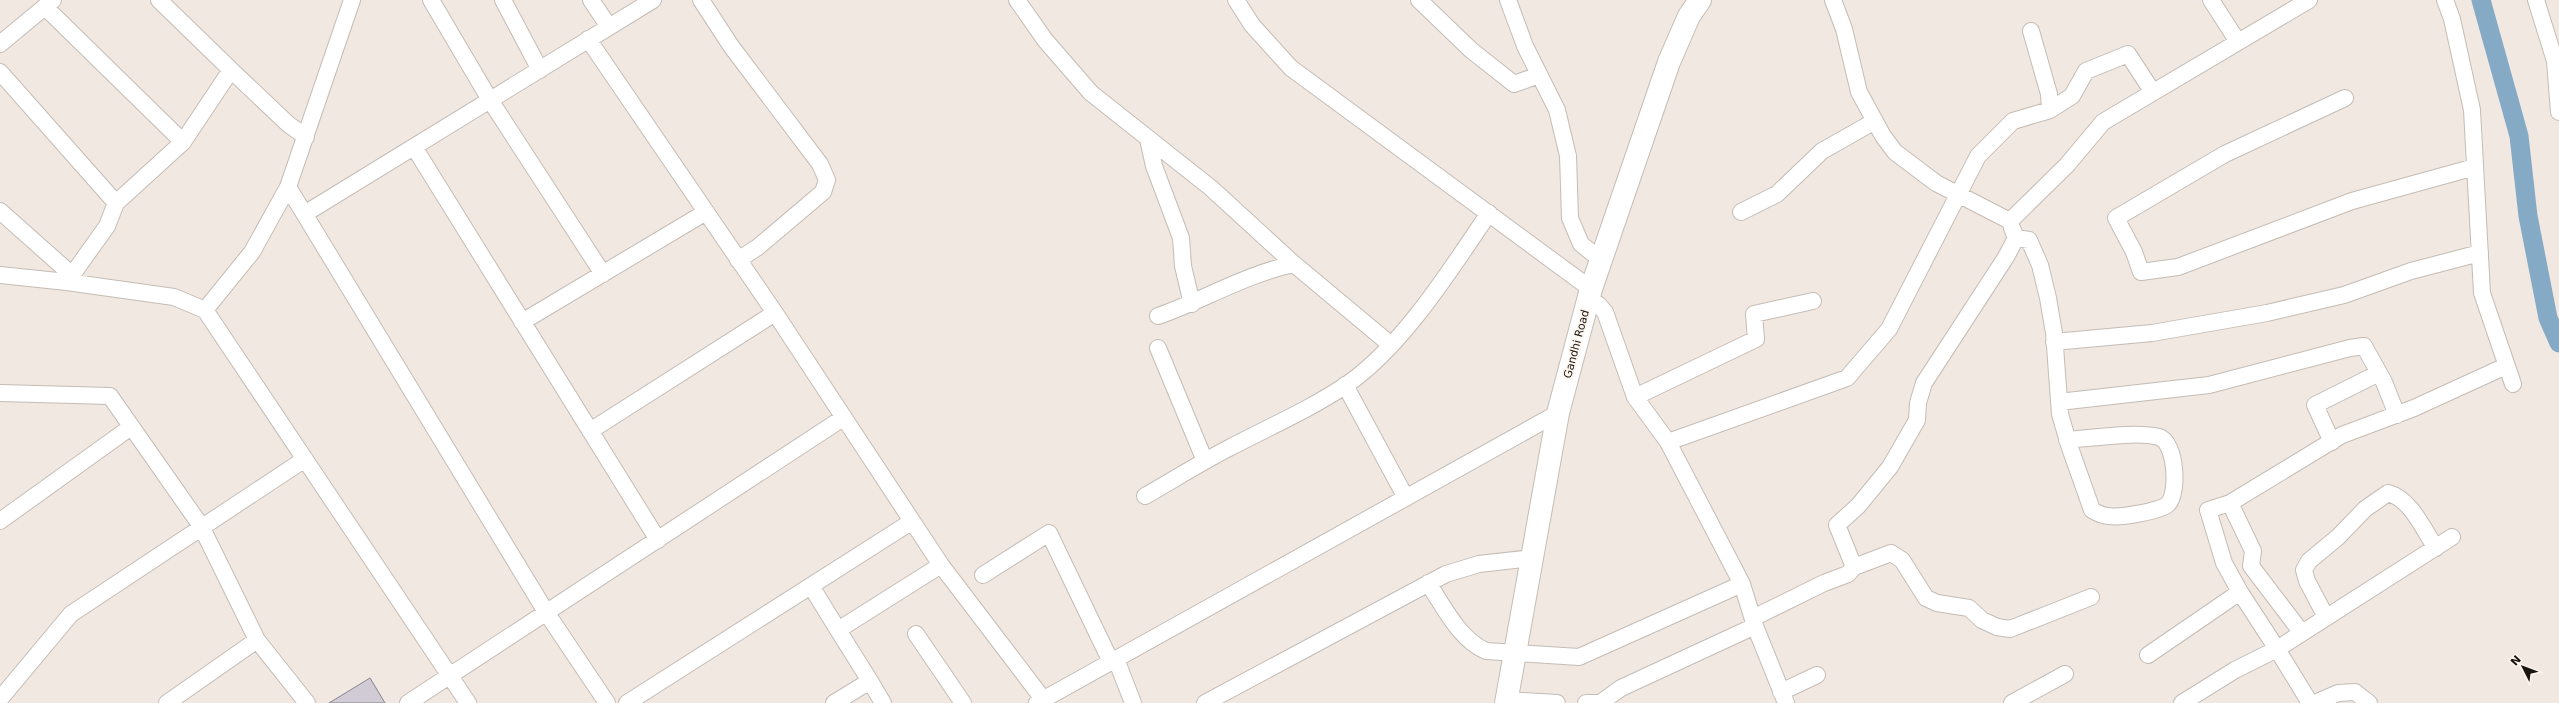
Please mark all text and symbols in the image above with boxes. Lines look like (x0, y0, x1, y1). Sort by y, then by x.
street label: Gandhi Road (1561, 308, 1592, 380)
north arrow (2503, 647, 2543, 687)
text: N (2508, 653, 2524, 668)

